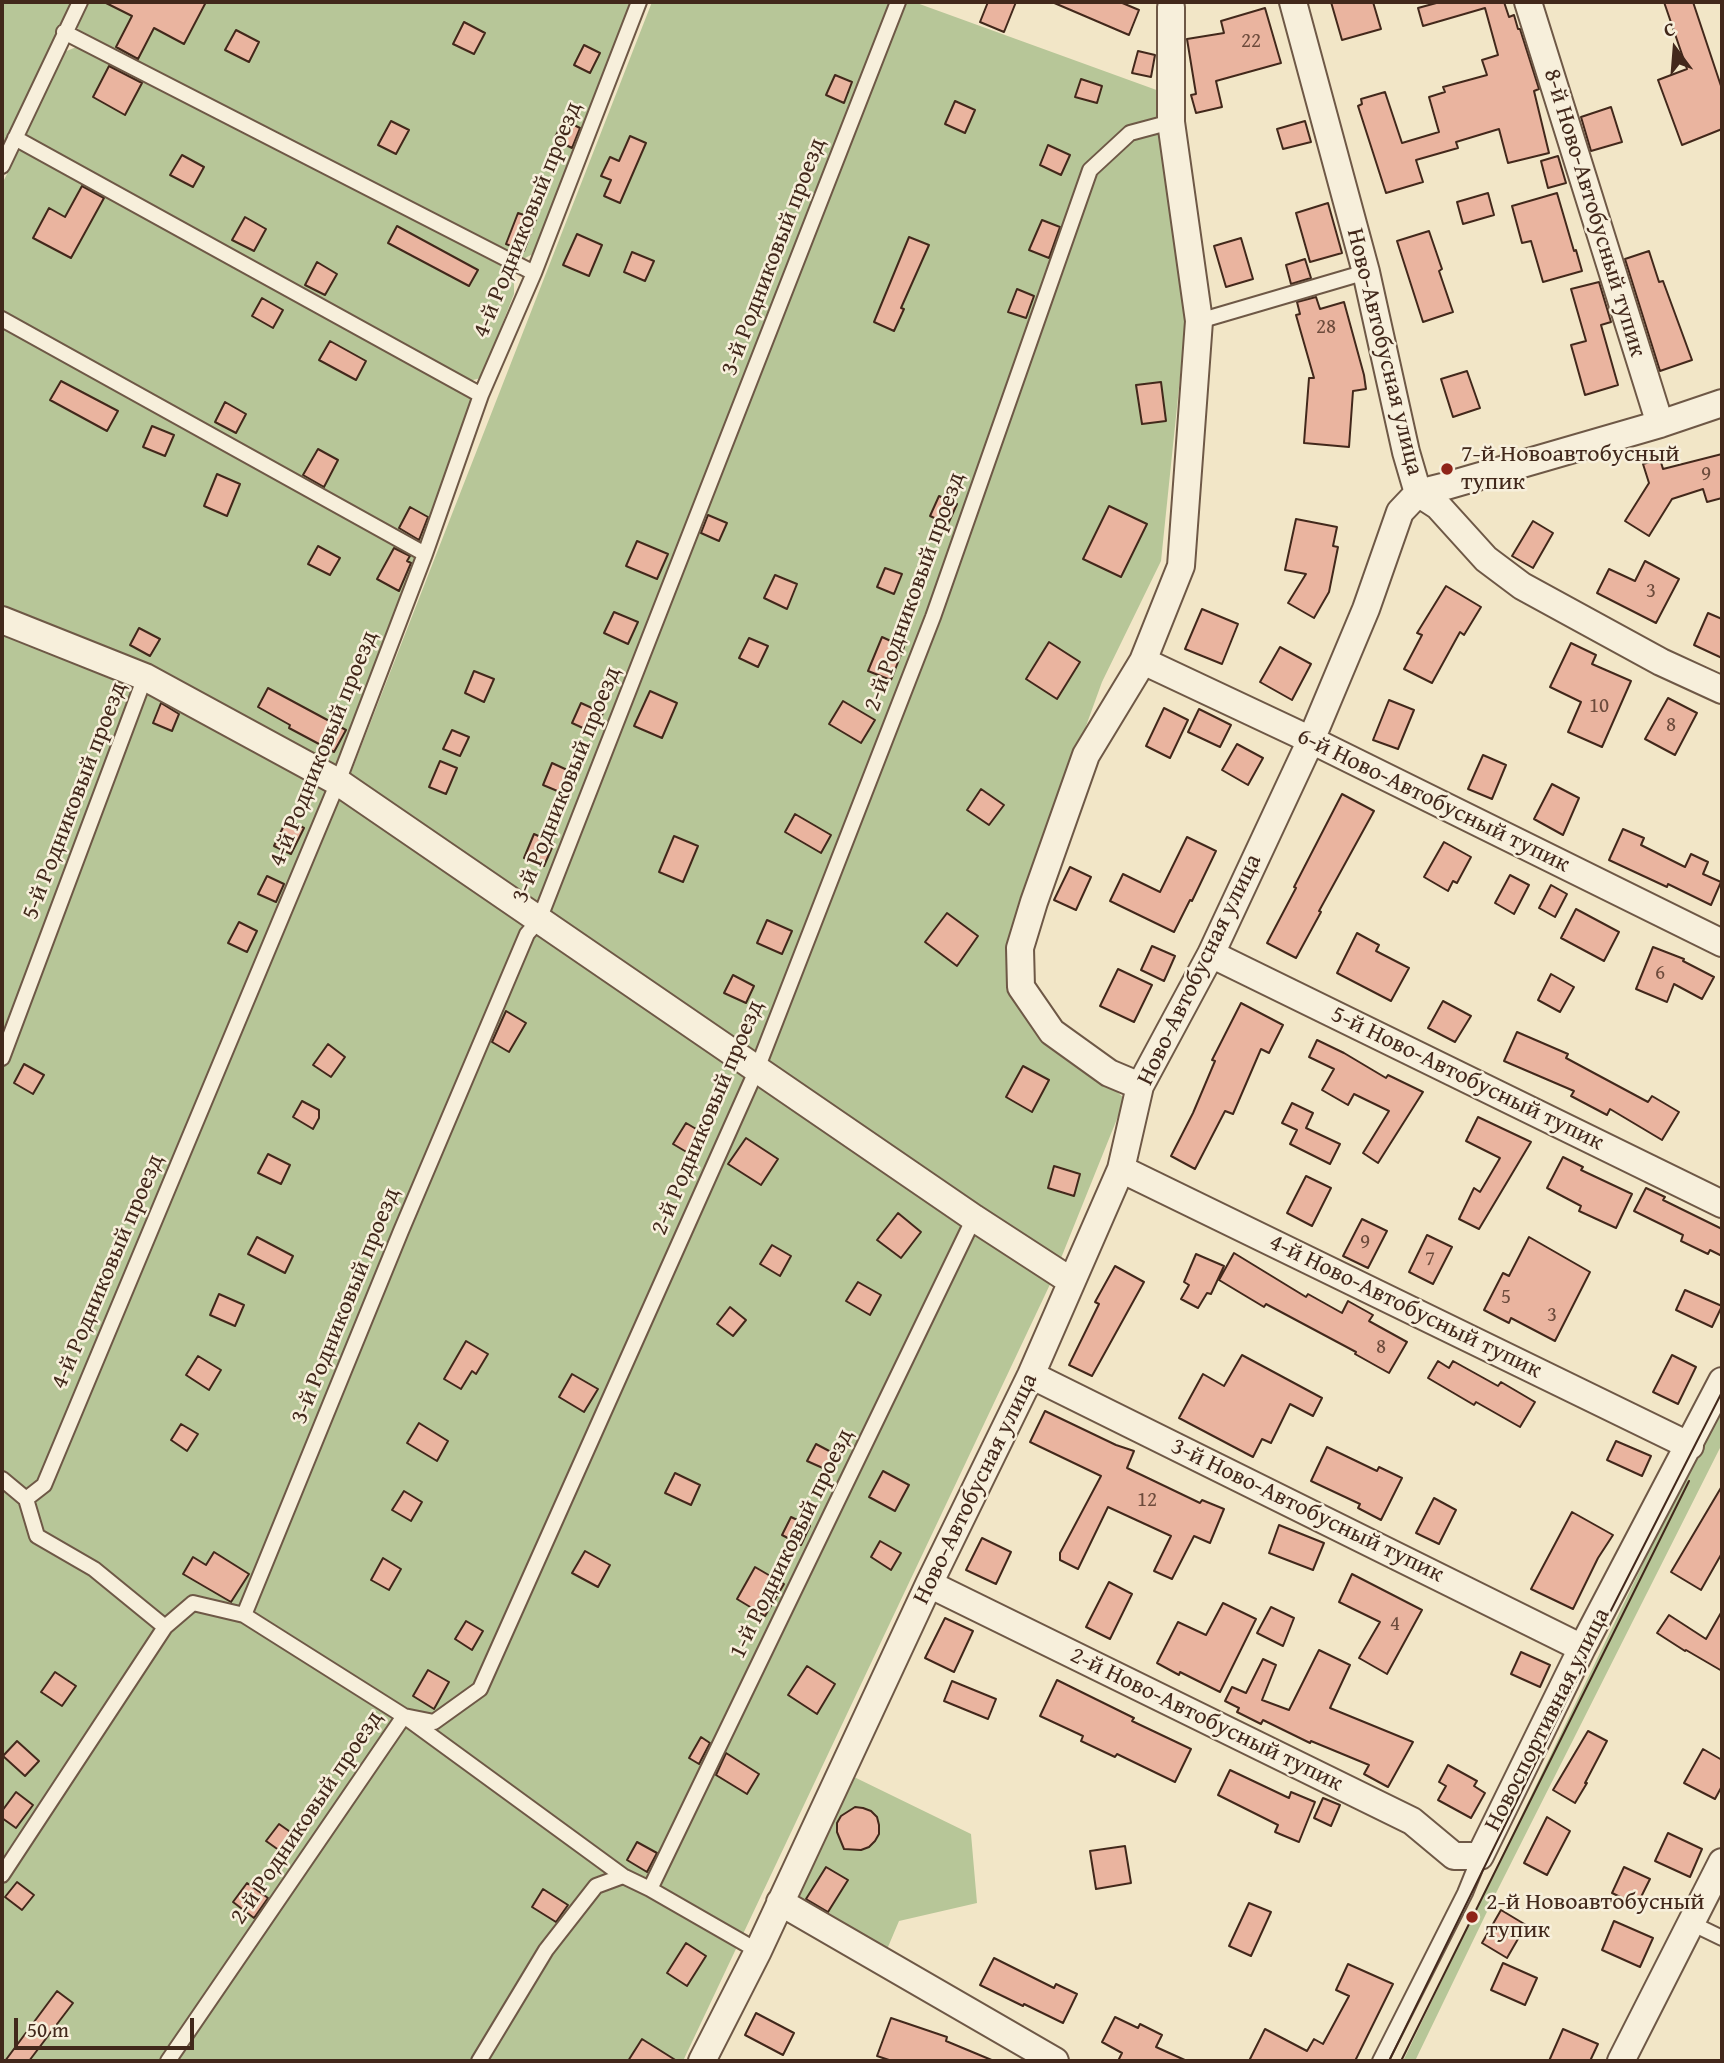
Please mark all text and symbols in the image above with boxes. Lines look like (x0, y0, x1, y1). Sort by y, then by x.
north arrow (1640, 14, 1710, 84)
text: С (1660, 14, 1678, 44)
house number: 22 (1241, 29, 1261, 55)
street label: 8-й Ново-Автобусный тупик (1536, 66, 1652, 360)
street label: 4-й Родниковый проезд (467, 98, 589, 342)
street label: 3-й Родниковый проезд (715, 134, 833, 380)
street label: Ново-Автобусная улица (1339, 226, 1429, 478)
house number: 28 (1316, 315, 1336, 341)
place label: 7-й Новоавтобусный тупик (1461, 441, 1680, 497)
marker: 7-й Новоавтобусный тупик (1439, 461, 1455, 477)
house number: 9 (1701, 462, 1711, 488)
street label: 2-й Родниковый проезд (858, 469, 972, 715)
house number: 3 (1646, 579, 1656, 605)
street label: 4-й Родниковый проезд (263, 627, 385, 871)
street label: 3-й Родниковый проезд (506, 663, 628, 907)
street label: 5-й Родниковый проезд (16, 678, 134, 924)
house number: 10 (1589, 694, 1609, 720)
house number: 8 (1666, 713, 1676, 739)
street label: 6-й Ново-Автобусный тупик (1292, 722, 1574, 880)
street label: Ново-Автобусная улица (1132, 850, 1268, 1090)
house number: 6 (1655, 961, 1665, 987)
street label: 2-й Родниковый проезд (645, 996, 771, 1240)
street label: 5-й Ново-Автобусный тупик (1326, 1000, 1608, 1158)
street label: 4-й Родниковый проезд (45, 1150, 171, 1394)
street label: 3-й Родниковый проезд (285, 1184, 407, 1428)
street label: 4-й Ново-Автобусный тупик (1264, 1228, 1546, 1386)
house number: 9 (1360, 1230, 1370, 1256)
house number: 7 (1425, 1247, 1435, 1273)
house number: 5 (1501, 1285, 1511, 1311)
house number: 3 (1547, 1303, 1557, 1329)
house number: 8 (1376, 1335, 1386, 1361)
street label: Ново-Автобусная улица (908, 1369, 1044, 1609)
street label: 1-й Родниковый проезд (724, 1424, 860, 1664)
street label: 3-й Ново-Автобусный тупик (1166, 1432, 1448, 1590)
house number: 12 (1137, 1488, 1157, 1514)
street label: Новоспортивная улица (1479, 1604, 1617, 1836)
house number: 4 (1390, 1612, 1400, 1638)
street label: 2-й Ново-Автобусный тупик (1065, 1641, 1347, 1799)
street label: 2-й Родниковый проезд (225, 1705, 389, 1931)
place label: 2-й Новоавтобусный тупик (1486, 1889, 1705, 1945)
marker: 2-й Новоавтобусный тупик (1464, 1909, 1480, 1925)
scale bar (18, 2004, 198, 2048)
text: 50 m (27, 2014, 69, 2045)

